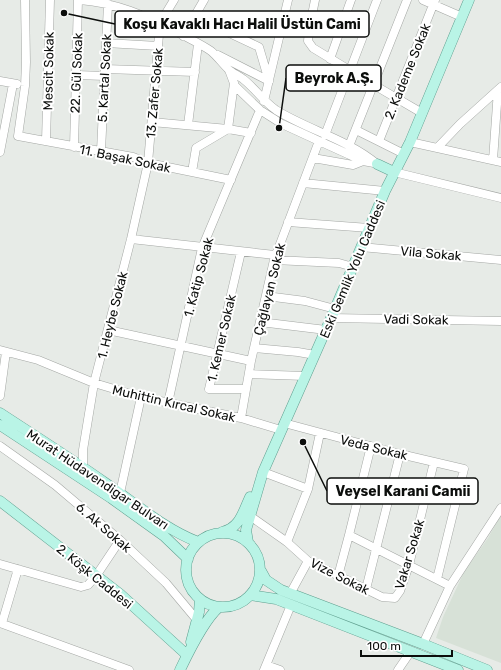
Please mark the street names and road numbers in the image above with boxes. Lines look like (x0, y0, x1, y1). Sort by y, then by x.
street label: 2. Kademe Sokak (381, 21, 434, 121)
street label: Mescit Sokak (40, 31, 57, 111)
street label: 22. Gül Sokak (68, 32, 85, 114)
street label: 5. Kartal Sokak (95, 33, 114, 123)
street label: 13. Zafer Sokak (143, 47, 166, 139)
street label: 11. Başak Sokak (78, 141, 172, 176)
street label: Eski Gemlik Yolu Caddesi (317, 198, 388, 340)
street label: 1. Katip Sokak (181, 235, 216, 319)
street label: Çağlayan Sokak (251, 241, 289, 337)
street label: Vila Sokak (400, 243, 462, 264)
street label: 1. Heybe Sokak (94, 269, 131, 360)
street label: 1. Kemer Sokak (204, 293, 239, 383)
street label: Vadi Sokak (383, 311, 449, 328)
street label: Muhittin Kırcal Sokak (111, 382, 237, 425)
street label: Murat Hüdavendigar Bulvarı (23, 426, 172, 533)
street label: Veda Sokak (338, 432, 410, 463)
street label: 6. Ak Sokak (73, 499, 135, 556)
street label: Vakar Sokak (392, 517, 427, 591)
street label: 2. Köşk Caddesi (54, 541, 136, 612)
street label: Vize Sokak (308, 555, 372, 598)

